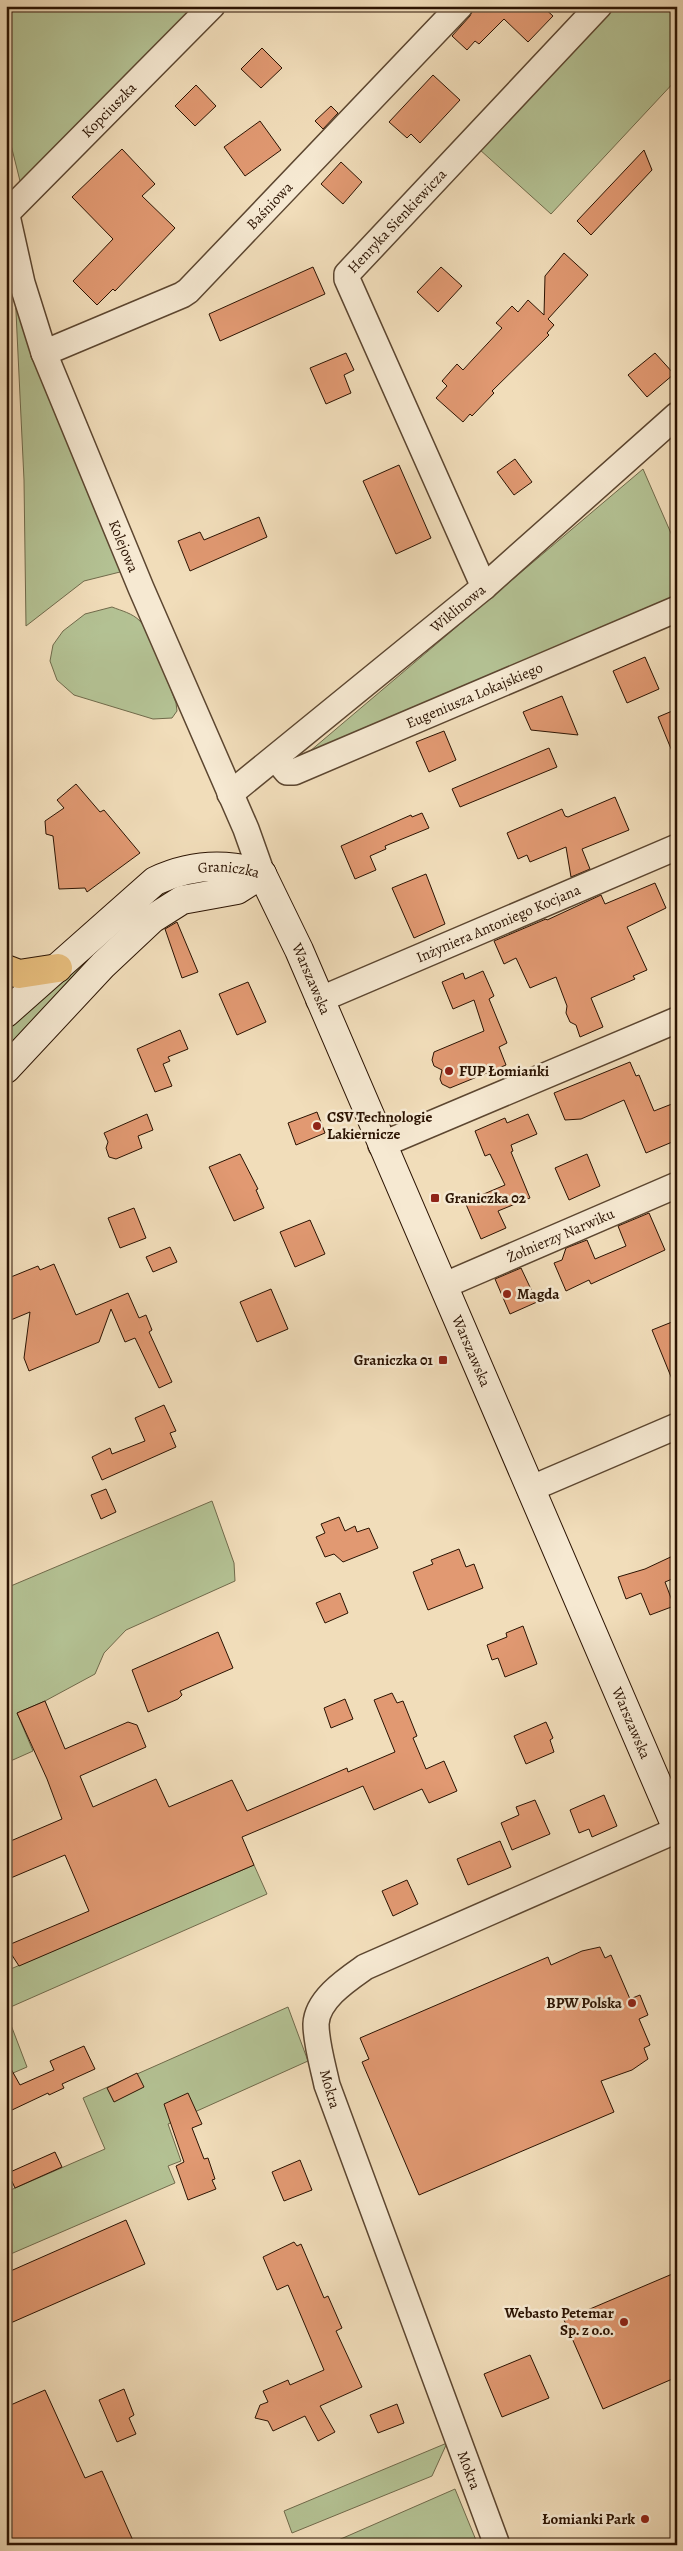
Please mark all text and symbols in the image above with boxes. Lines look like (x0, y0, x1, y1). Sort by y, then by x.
street label: Kopciuszka (77, 78, 141, 142)
street label: Henryka Sienkiewicza (343, 164, 451, 277)
street label: Baśniowa (242, 177, 297, 234)
street label: Kolejowa (104, 517, 143, 575)
street label: Wiklinowa (425, 580, 490, 637)
street label: Eugeniusza Lokajskiego (403, 657, 546, 733)
street label: Graniczka (197, 857, 262, 883)
street label: Inżyniera Antoniego Kocjana (413, 879, 584, 967)
street label: Warszawska (287, 939, 336, 1018)
place label: FUP Łomianki (459, 1061, 550, 1081)
marker: FUP Łomianki (443, 1065, 455, 1077)
place label: CSV Technologie Lakiernicze (327, 1107, 432, 1144)
marker: CSV Technologie Lakiernicze (311, 1120, 323, 1132)
place label: Graniczka 02 (445, 1188, 527, 1208)
marker: Graniczka 02 (429, 1192, 441, 1204)
street label: Żołnierzy Narwiku (504, 1203, 618, 1267)
place label: Magda (517, 1284, 560, 1304)
marker: Magda (501, 1288, 513, 1300)
street label: Warszawska (447, 1311, 496, 1390)
place label: Graniczka 01 (354, 1350, 434, 1370)
marker: Graniczka 01 (437, 1354, 449, 1366)
street label: Warszawska (607, 1683, 656, 1762)
place label: BPW Polska (546, 1993, 623, 2013)
marker: BPW Polska (626, 1997, 638, 2009)
street label: Mokra (315, 2067, 345, 2111)
place label: Webasto Petemar Sp. z o.o. (503, 2303, 614, 2340)
marker: Webasto Petemar Sp. z o.o. (618, 2316, 630, 2328)
street label: Mokra (453, 2448, 485, 2492)
place label: Łomianki Park (542, 2509, 635, 2529)
marker: Łomianki Park (639, 2513, 651, 2525)

